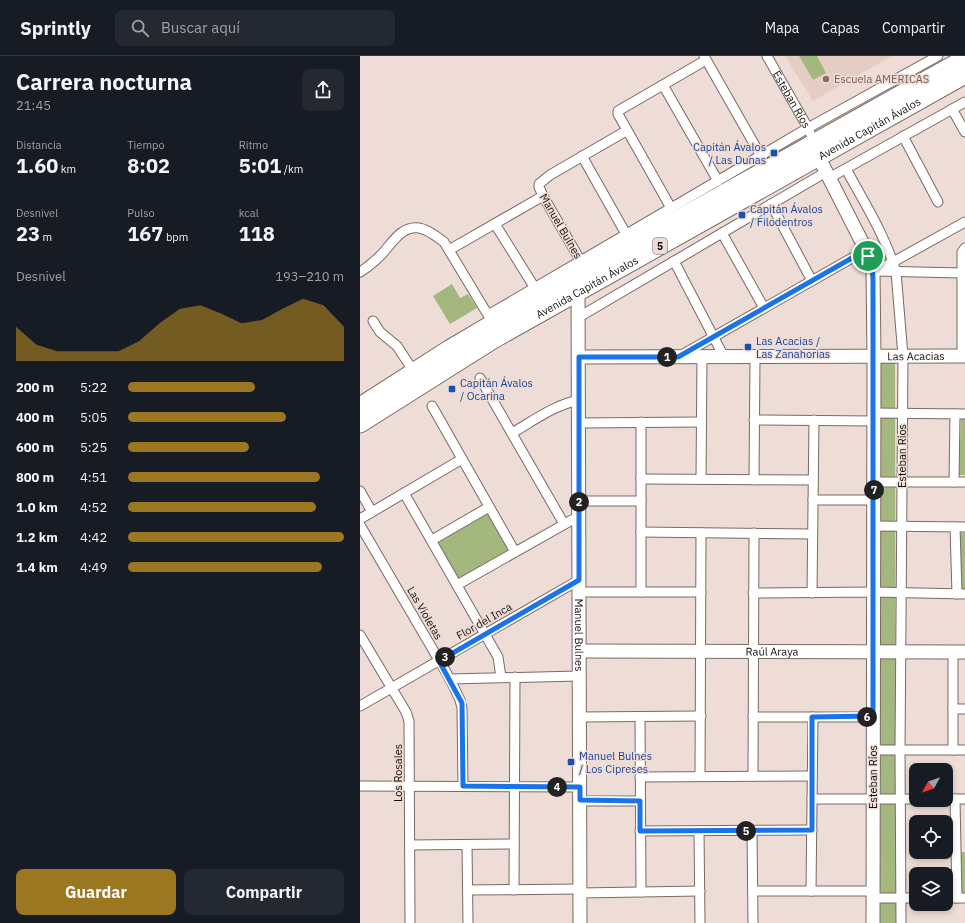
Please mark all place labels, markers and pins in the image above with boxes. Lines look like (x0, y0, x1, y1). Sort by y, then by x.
place label: Escuela AMERICAS (834, 72, 929, 86)
marker: Escuela AMERICAS (821, 74, 831, 84)
place label: Capitán Ávalos / Las Dunas (693, 140, 766, 167)
marker: Capitán Ávalos / Las Dunas (769, 148, 779, 158)
place label: Capitán Ávalos / Filodentros (750, 202, 823, 229)
marker: Capitán Ávalos / Filodentros (737, 210, 747, 220)
pin (851, 239, 885, 273)
place label: Las Acacias / Las Zanahorias (756, 334, 830, 361)
marker: Las Acacias / Las Zanahorias (743, 342, 753, 352)
pin: 1 (657, 347, 677, 367)
place label: Capitán Ávalos / Ocarina (460, 376, 533, 403)
marker: Capitán Ávalos / Ocarina (447, 384, 457, 394)
pin: 7 (864, 480, 884, 500)
pin: 2 (569, 492, 589, 512)
pin: 3 (435, 647, 455, 667)
pin: 6 (857, 707, 877, 727)
place label: Manuel Bulnes / Los Cipreses (579, 749, 652, 776)
marker: Manuel Bulnes / Los Cipreses (566, 757, 576, 767)
pin: 4 (547, 777, 567, 797)
pin: 5 (736, 821, 756, 841)

